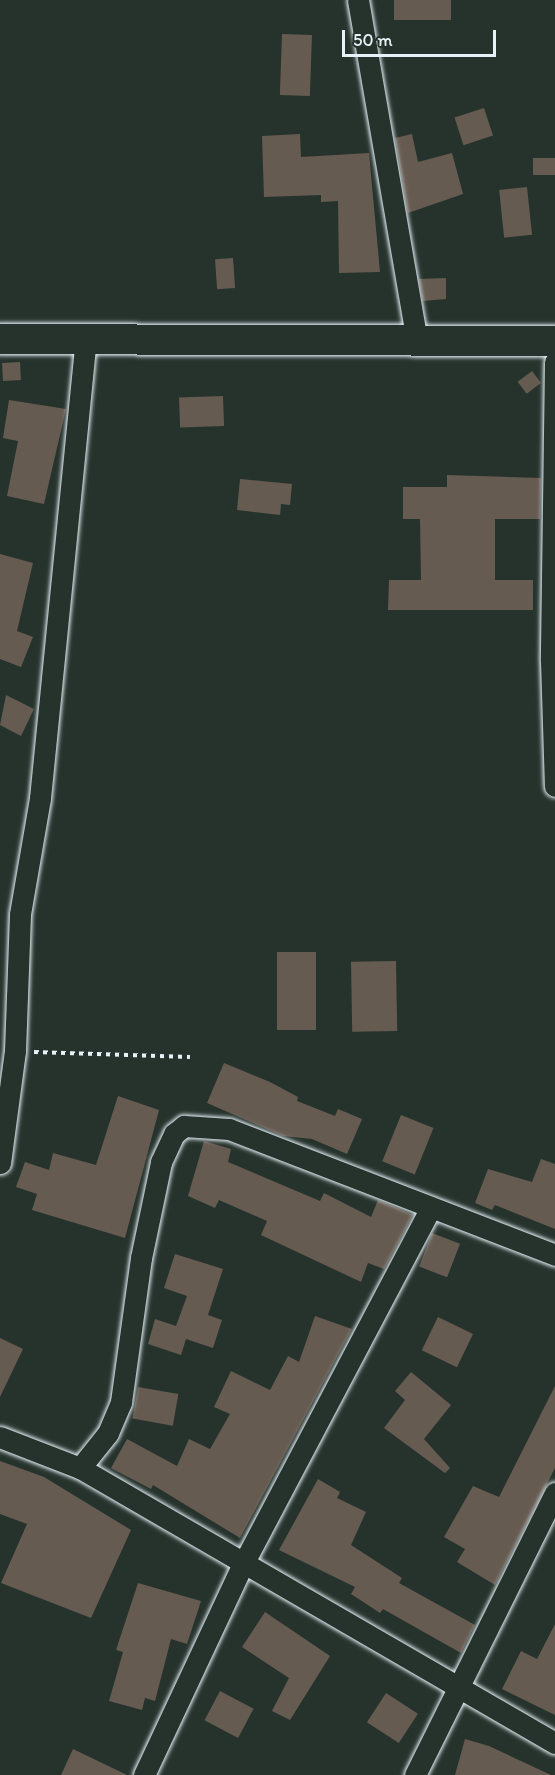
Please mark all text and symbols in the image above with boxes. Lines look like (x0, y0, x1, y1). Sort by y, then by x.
scale bar (345, 18, 500, 56)
text: 50 m (353, 29, 393, 51)

